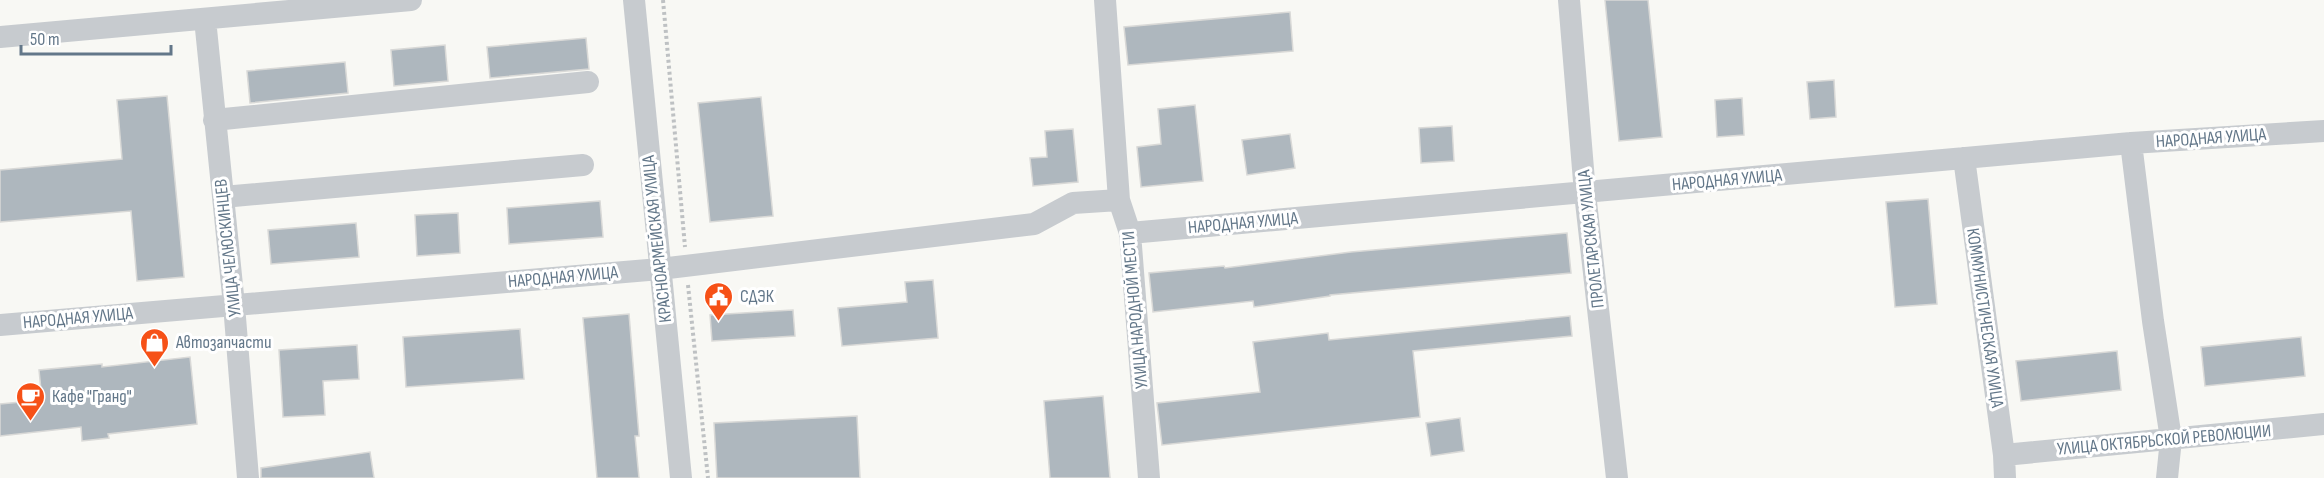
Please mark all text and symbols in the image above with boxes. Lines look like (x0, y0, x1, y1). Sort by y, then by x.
scale bar (21, 18, 171, 56)
text: 50 m (30, 29, 60, 50)
street label: НАРОДНАЯ УЛИЦА (2155, 124, 2267, 152)
street label: КРАСНОАРМЕЙСКАЯ УЛИЦА (638, 154, 676, 324)
street label: НАРОДНАЯ УЛИЦА (1671, 165, 1783, 195)
street label: ПРОЛЕТАРСКАЯ УЛИЦА (1573, 169, 1609, 309)
street label: УЛИЦА ЧЕЛЮСКИНЦЕВ (210, 178, 246, 318)
street label: НАРОДНАЯ УЛИЦА (1187, 208, 1299, 238)
street label: КОММУНИСТИЧЕСКАЯ УЛИЦА (1962, 227, 2008, 409)
street label: УЛИЦА НАРОДНОЙ МЕСТИ (1118, 230, 1152, 390)
street label: НАРОДНАЯ УЛИЦА (507, 262, 619, 292)
public building icon: СДЭК (703, 280, 735, 322)
place label: СДЭК (740, 286, 775, 307)
street label: НАРОДНАЯ УЛИЦА (22, 303, 134, 333)
shop icon: Автозапчасти (139, 326, 171, 368)
place label: Автозапчасти (175, 332, 271, 353)
cafe icon: Кафе "Гранд" (15, 380, 47, 422)
place label: Кафе "Гранд" (52, 386, 132, 407)
street label: УЛИЦА ОКТЯБРЬСКОЙ РЕВОЛЮЦИИ (2056, 420, 2272, 460)

